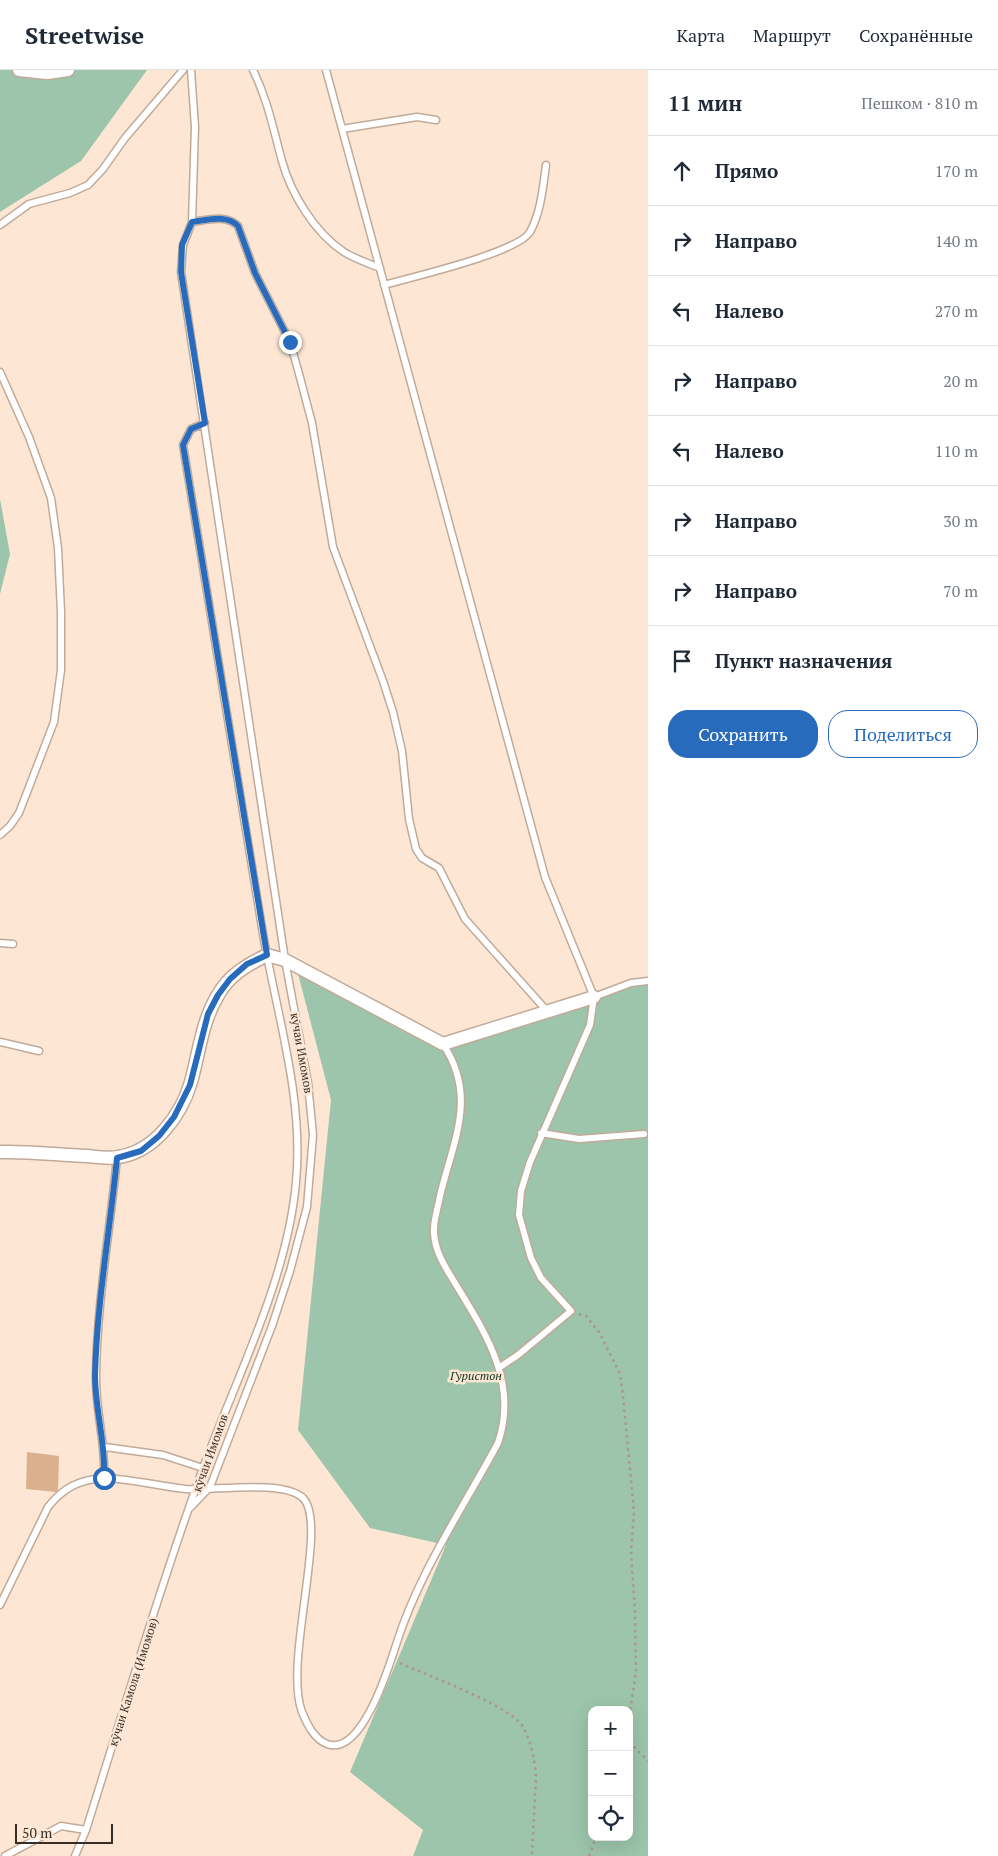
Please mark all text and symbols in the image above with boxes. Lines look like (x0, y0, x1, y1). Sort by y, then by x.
text: Streetwise (25, 19, 144, 51)
text: Карта (676, 23, 725, 47)
text: Маршрут (753, 23, 831, 47)
text: Сохранённые (859, 23, 973, 47)
text: 11 мин (668, 89, 742, 117)
text: Пешком · 810 m (861, 92, 978, 114)
icon: ahead (668, 157, 696, 185)
text: Прямо (715, 158, 778, 183)
text: 170 m (935, 160, 978, 182)
icon: right (668, 227, 696, 255)
text: Направо (715, 228, 797, 253)
text: 140 m (935, 230, 978, 252)
icon: left (668, 297, 696, 325)
text: Налево (715, 298, 784, 323)
text: 270 m (935, 300, 978, 322)
route end (279, 331, 302, 354)
icon: right (668, 367, 696, 395)
text: Направо (715, 368, 797, 393)
text: 20 m (943, 370, 978, 392)
icon: left (668, 437, 696, 465)
text: Налево (715, 438, 784, 463)
text: 110 m (935, 440, 978, 462)
icon: right (668, 507, 696, 535)
text: Направо (715, 508, 797, 533)
text: 30 m (943, 510, 978, 532)
icon: right (668, 577, 696, 605)
text: Направо (715, 578, 797, 603)
text: 70 m (943, 580, 978, 602)
icon: arrive (668, 647, 696, 675)
text: Пункт назначения (715, 648, 892, 673)
button: Сохранить (668, 710, 818, 758)
button: Поделиться (828, 710, 978, 758)
street label: кӯчаи Имомов (288, 1011, 316, 1095)
park label: Гуристон (449, 1368, 502, 1383)
street label: кӯчаи Имомов (189, 1412, 231, 1494)
route start (93, 1467, 116, 1490)
street label: кӯчаи Камола (Имомов) (105, 1616, 161, 1748)
map controls (588, 1706, 633, 1841)
button: + (588, 1706, 633, 1751)
button: − (588, 1751, 633, 1796)
button: locate (588, 1796, 633, 1841)
scale bar (15, 1821, 112, 1844)
text: 50 m (22, 1823, 52, 1842)

